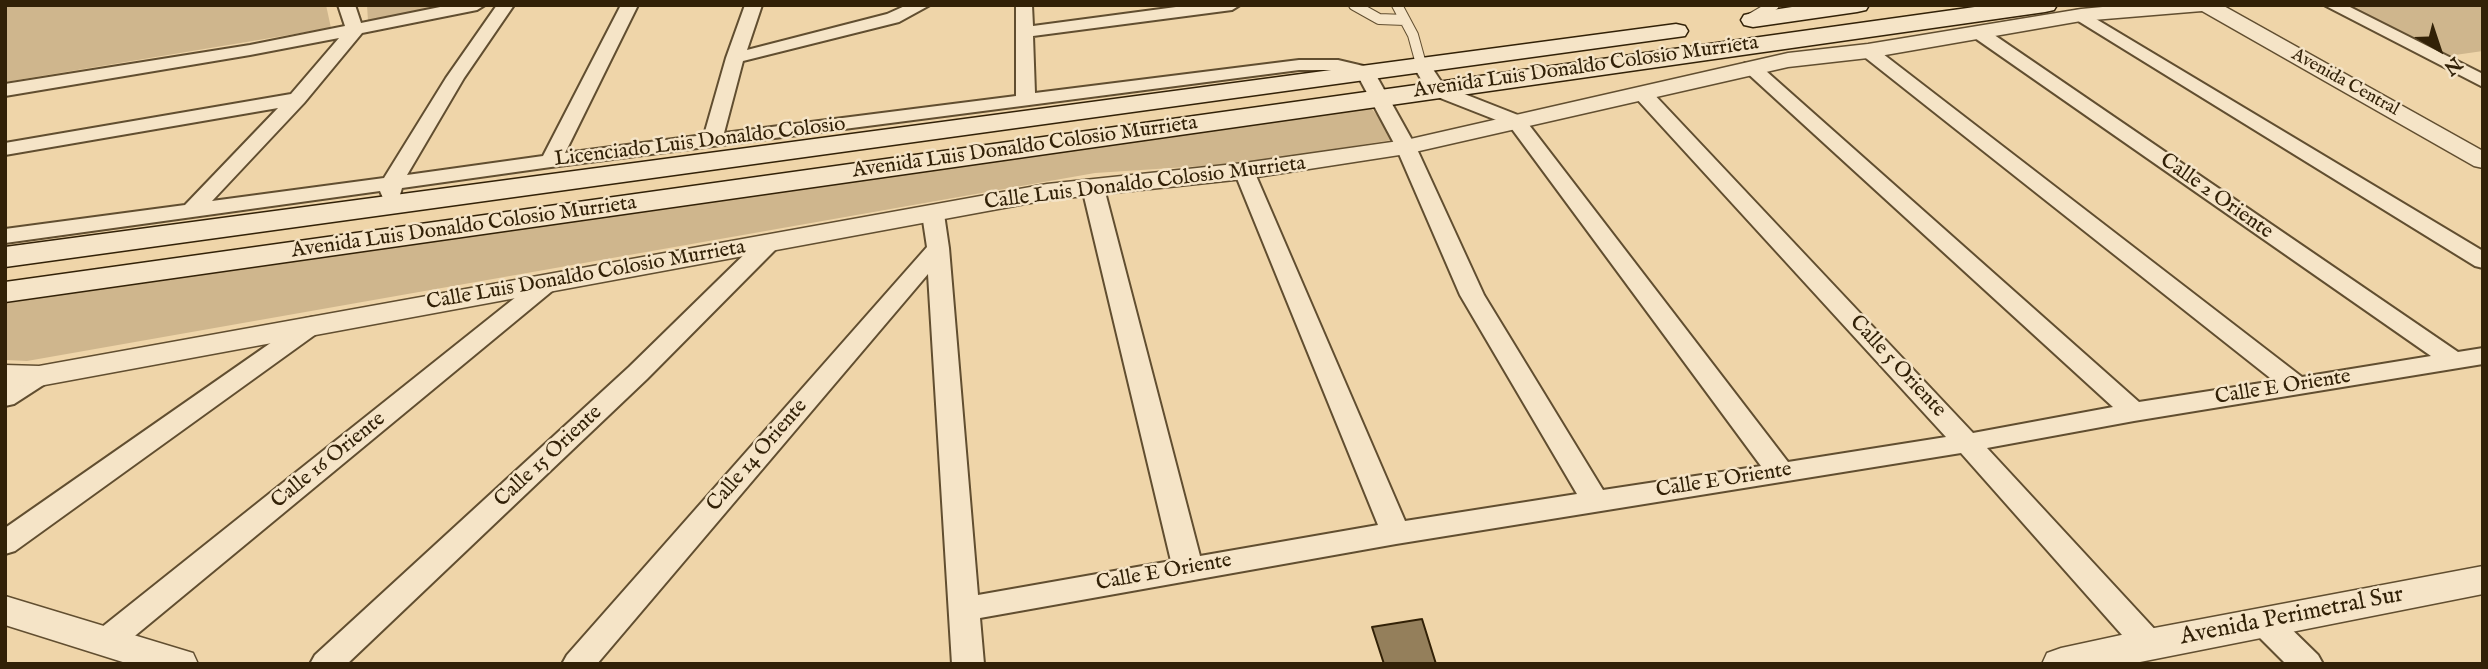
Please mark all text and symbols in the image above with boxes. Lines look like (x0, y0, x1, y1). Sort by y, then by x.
north arrow (2404, 14, 2474, 84)
street label: Avenida Luis Donaldo Colosio Murrieta (1412, 31, 1760, 105)
street label: Avenida Central (2287, 45, 2403, 121)
text: N (2438, 51, 2466, 80)
street label: Avenida Luis Donaldo Colosio Murrieta (851, 111, 1199, 185)
street label: Licenciado Luis Donaldo Colosio (553, 113, 847, 173)
street label: Calle 2 Oriente (2155, 149, 2277, 245)
street label: Calle Luis Donaldo Colosio Murrieta (983, 152, 1307, 216)
street label: Avenida Luis Donaldo Colosio Murrieta (290, 191, 638, 265)
street label: Calle Luis Donaldo Colosio Murrieta (425, 236, 747, 316)
street label: Calle 5 Oriente (1843, 311, 1951, 423)
street label: Calle E Oriente (2213, 365, 2353, 411)
street label: Calle 14 Oriente (702, 395, 814, 517)
street label: Calle 15 Oriente (490, 401, 608, 513)
street label: Calle 16 Oriente (267, 407, 391, 515)
street label: Calle E Oriente (1654, 458, 1794, 504)
street label: Calle E Oriente (1094, 549, 1234, 597)
street label: Avenida Perimetral Sur (2178, 581, 2406, 653)

